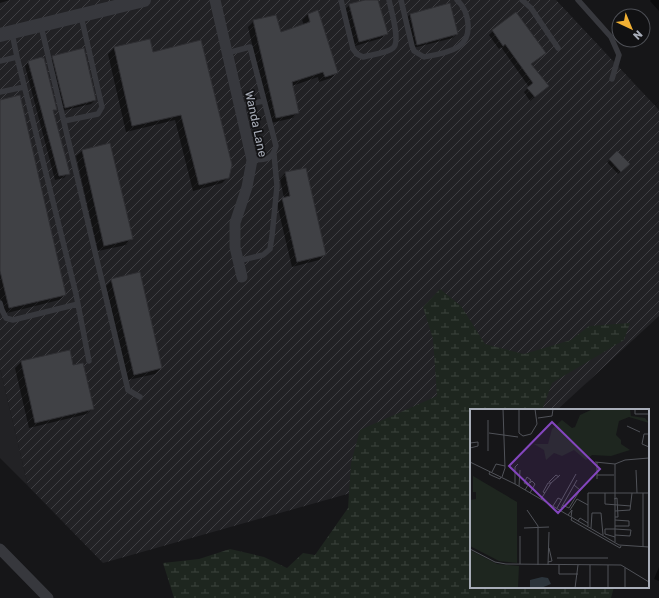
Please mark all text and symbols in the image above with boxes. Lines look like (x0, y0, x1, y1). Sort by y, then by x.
north arrow (611, 8, 651, 48)
text: N (630, 27, 645, 42)
street label: Wanda Lane (242, 90, 270, 159)
inset map (470, 409, 649, 588)

